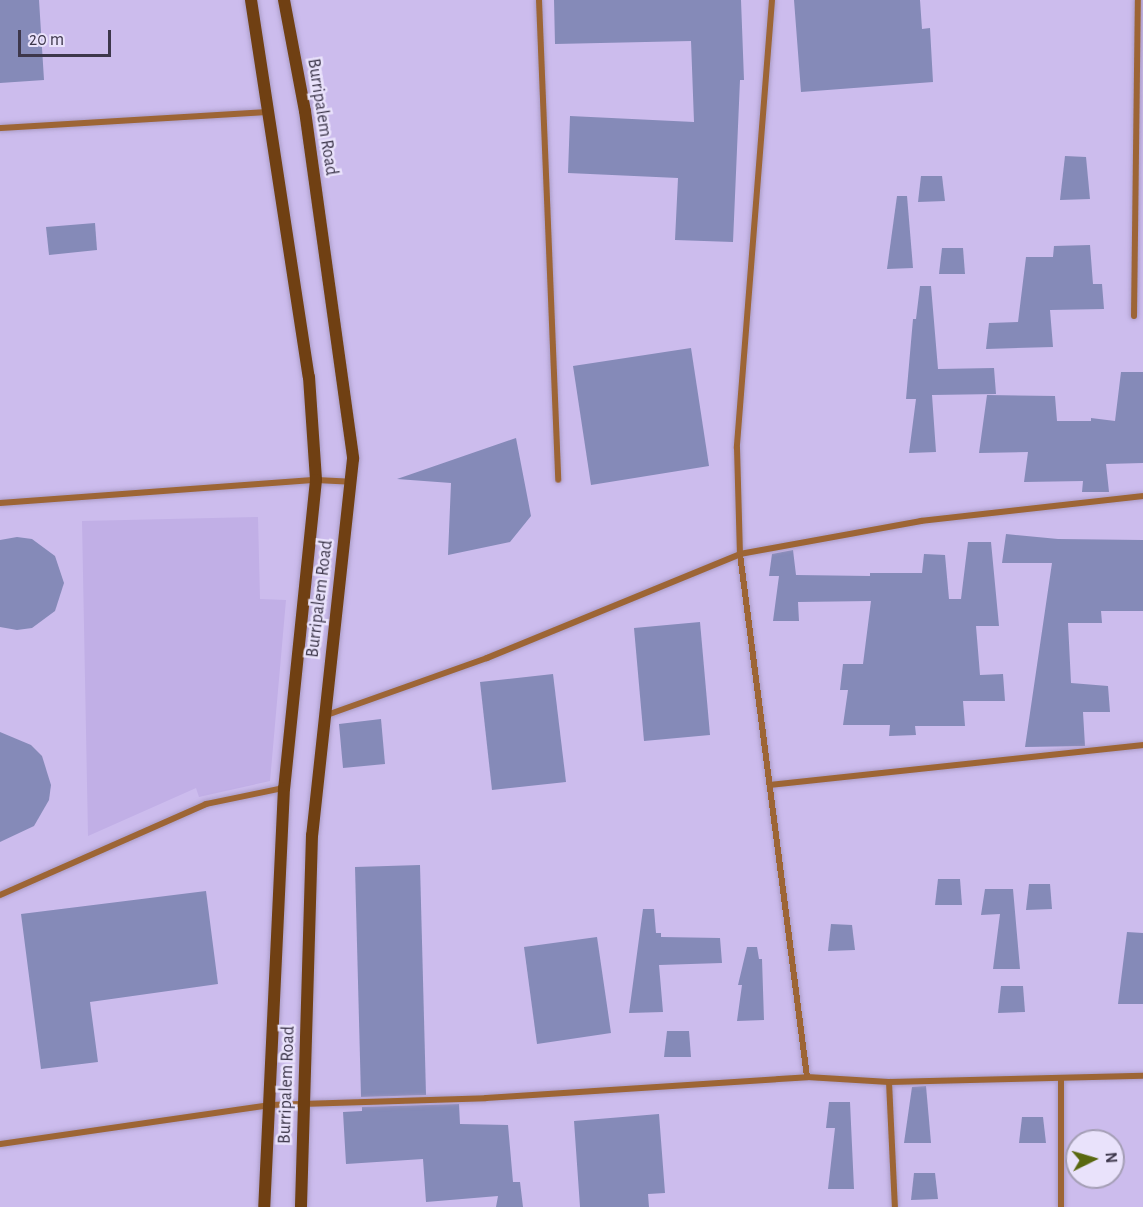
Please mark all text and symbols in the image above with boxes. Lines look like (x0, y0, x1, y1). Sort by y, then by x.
scale bar (21, 18, 114, 56)
text: 20 m (29, 31, 64, 49)
street label: Burripalem Road (302, 57, 342, 177)
street label: Burripalem Road (302, 539, 338, 659)
street label: Burripalem Road (274, 1026, 300, 1144)
north arrow (1065, 1129, 1125, 1189)
text: N (1102, 1151, 1119, 1164)

